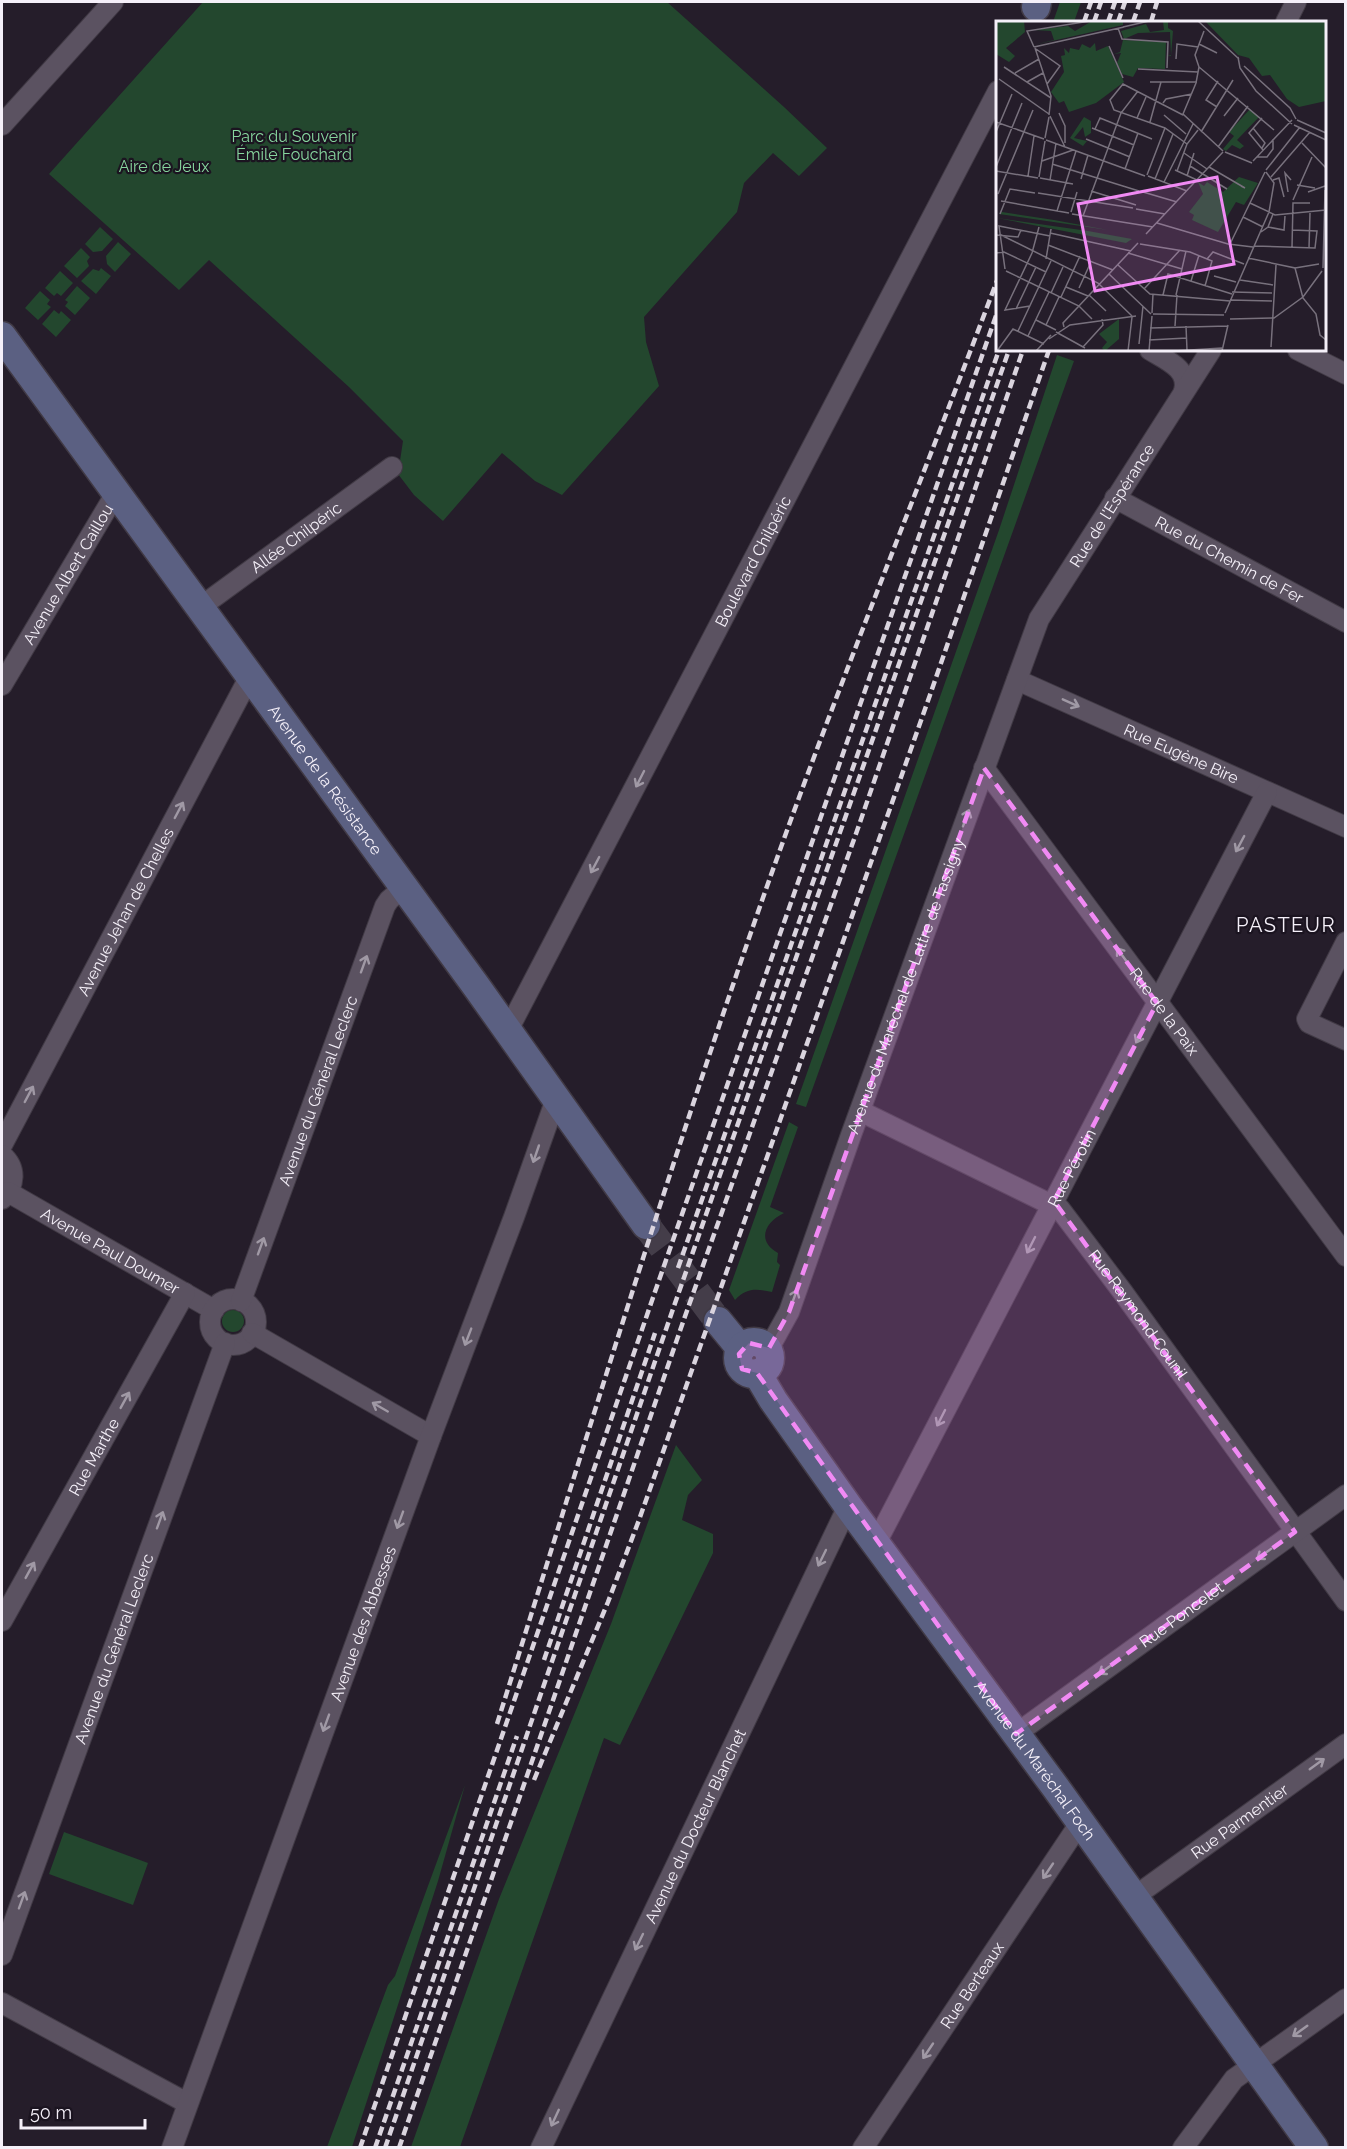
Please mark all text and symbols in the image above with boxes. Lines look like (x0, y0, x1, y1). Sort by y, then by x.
inset map (996, 21, 1326, 351)
park label: Parc du Souvenir Émile Fouchard (231, 127, 357, 164)
park label: Aire de Jeux (119, 157, 209, 176)
street label: Rue de l'Espérance (1066, 440, 1158, 571)
street label: Boulevard Chilpéric (711, 493, 795, 630)
street label: Allée Chilpéric (247, 498, 345, 577)
street label: Avenue Albert Caillou (19, 501, 117, 648)
street label: Rue du Chemin de Fer (1152, 512, 1307, 608)
one-way arrow (1061, 698, 1079, 710)
street label: Avenue de la Résistance (264, 701, 386, 859)
street label: Rue Eugène Bire (1121, 720, 1241, 788)
one-way arrow (634, 770, 645, 788)
one-way arrow (173, 801, 185, 819)
one-way arrow (962, 809, 973, 828)
street label: Avenue Jehan de Chelles (74, 824, 178, 999)
one-way arrow (1234, 834, 1246, 852)
street label: Avenue du Maréchal de Lattre de Tassigny (843, 835, 969, 1136)
one-way arrow (589, 856, 600, 874)
district label: PASTEUR (1236, 913, 1336, 937)
one-way arrow (1116, 948, 1128, 964)
one-way arrow (359, 955, 370, 974)
street label: Rue de la Paix (1125, 964, 1203, 1059)
street label: Avenue du Général Leclerc (275, 993, 362, 1188)
one-way arrow (1134, 1026, 1146, 1043)
one-way arrow (24, 1085, 35, 1103)
street label: Rue Pérotin (1044, 1126, 1100, 1210)
one-way arrow (529, 1144, 540, 1163)
street label: Avenue Paul Doumer (37, 1204, 183, 1298)
one-way arrow (1025, 1236, 1036, 1254)
one-way arrow (256, 1237, 267, 1256)
street label: Rue Raymond Counil (1084, 1246, 1192, 1384)
one-way arrow (789, 1289, 800, 1308)
one-way arrow (462, 1327, 473, 1346)
one-way arrow (120, 1391, 131, 1409)
one-way arrow (372, 1400, 389, 1412)
one-way arrow (935, 1409, 946, 1427)
street label: Rue Marthe (65, 1415, 123, 1499)
one-way arrow (394, 1510, 405, 1529)
one-way arrow (156, 1511, 167, 1530)
street label: Avenue des Abbesses (326, 1543, 400, 1704)
one-way arrow (816, 1548, 828, 1566)
one-way arrow (1257, 1548, 1273, 1560)
street label: Avenue du Général Leclerc (71, 1551, 157, 1747)
one-way arrow (24, 1562, 36, 1579)
street label: Rue Poncelet (1136, 1578, 1228, 1652)
one-way arrow (1099, 1663, 1115, 1675)
street label: Avenue du Maréchal Foch (970, 1677, 1099, 1844)
one-way arrow (320, 1713, 331, 1732)
street label: Avenue du Docteur Blanchet (641, 1725, 750, 1926)
one-way arrow (1309, 1758, 1325, 1771)
street label: Rue Parmentier (1188, 1780, 1292, 1863)
one-way arrow (1042, 1862, 1054, 1879)
one-way arrow (17, 1892, 28, 1910)
one-way arrow (632, 1933, 644, 1951)
street label: Rue Berteaux (937, 1938, 1008, 2032)
one-way arrow (1293, 2025, 1309, 2038)
one-way arrow (922, 2042, 934, 2059)
scale bar (21, 2092, 146, 2130)
text: 50 m (30, 2102, 72, 2123)
one-way arrow (548, 2109, 560, 2127)

